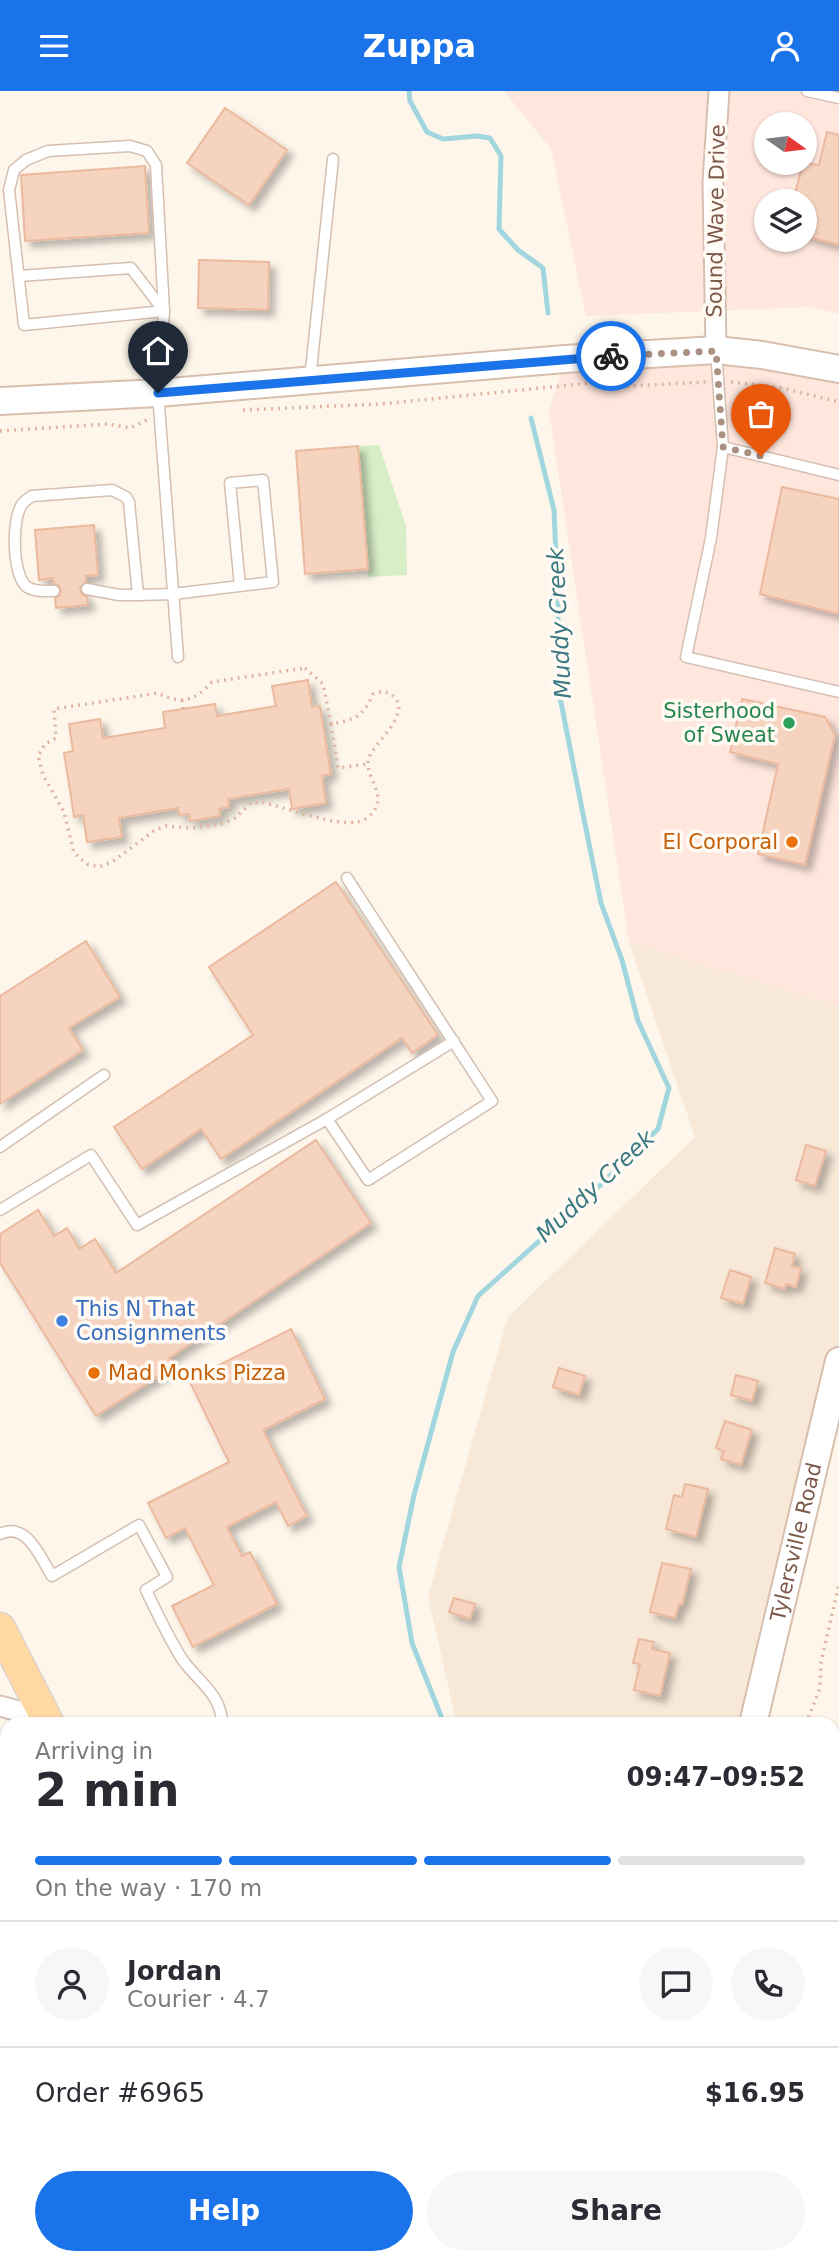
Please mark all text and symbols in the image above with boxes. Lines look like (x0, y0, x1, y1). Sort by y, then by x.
icon: menu (35, 27, 73, 65)
text: Zuppa (363, 27, 476, 65)
icon: person (766, 27, 804, 65)
north arrow (754, 112, 817, 175)
map controls (754, 112, 817, 252)
street label: Sound Wave Drive (702, 124, 730, 318)
button: layers (754, 189, 817, 252)
pin (128, 321, 188, 393)
courier (576, 321, 646, 391)
icon: home (139, 332, 177, 370)
icon: bike (592, 337, 630, 375)
pin (731, 384, 791, 456)
icon: bag (742, 395, 780, 433)
water label: Muddy Creek (542, 545, 576, 699)
place label: Sisterhood of Sweat (663, 699, 775, 747)
marker: Sisterhood of Sweat (781, 715, 797, 731)
place label: El Corporal (663, 830, 778, 854)
marker: El Corporal (784, 834, 800, 850)
water label: Muddy Creek (531, 1124, 661, 1247)
place label: This N That Consignments (75, 1297, 226, 1345)
marker: This N That Consignments (54, 1313, 70, 1329)
place label: Mad Monks Pizza (108, 1361, 286, 1385)
marker: Mad Monks Pizza (86, 1365, 102, 1381)
street label: Tylersville Road (765, 1460, 827, 1625)
text: Arriving in (35, 1738, 153, 1764)
text: 09:47–09:52 (626, 1762, 805, 1792)
text: 2 min (35, 1763, 179, 1817)
text: On the way · 170 m (35, 1875, 262, 1901)
button: person (35, 1947, 109, 2021)
button: chat (639, 1947, 713, 2021)
button: phone (731, 1947, 805, 2021)
text: Jordan (127, 1956, 222, 1986)
text: Courier · 4.7 (127, 1986, 270, 2012)
text: Order #6965 (35, 2078, 205, 2108)
text: $16.95 (705, 2078, 805, 2108)
button: Help (35, 2171, 413, 2251)
button: Share (427, 2171, 805, 2251)

